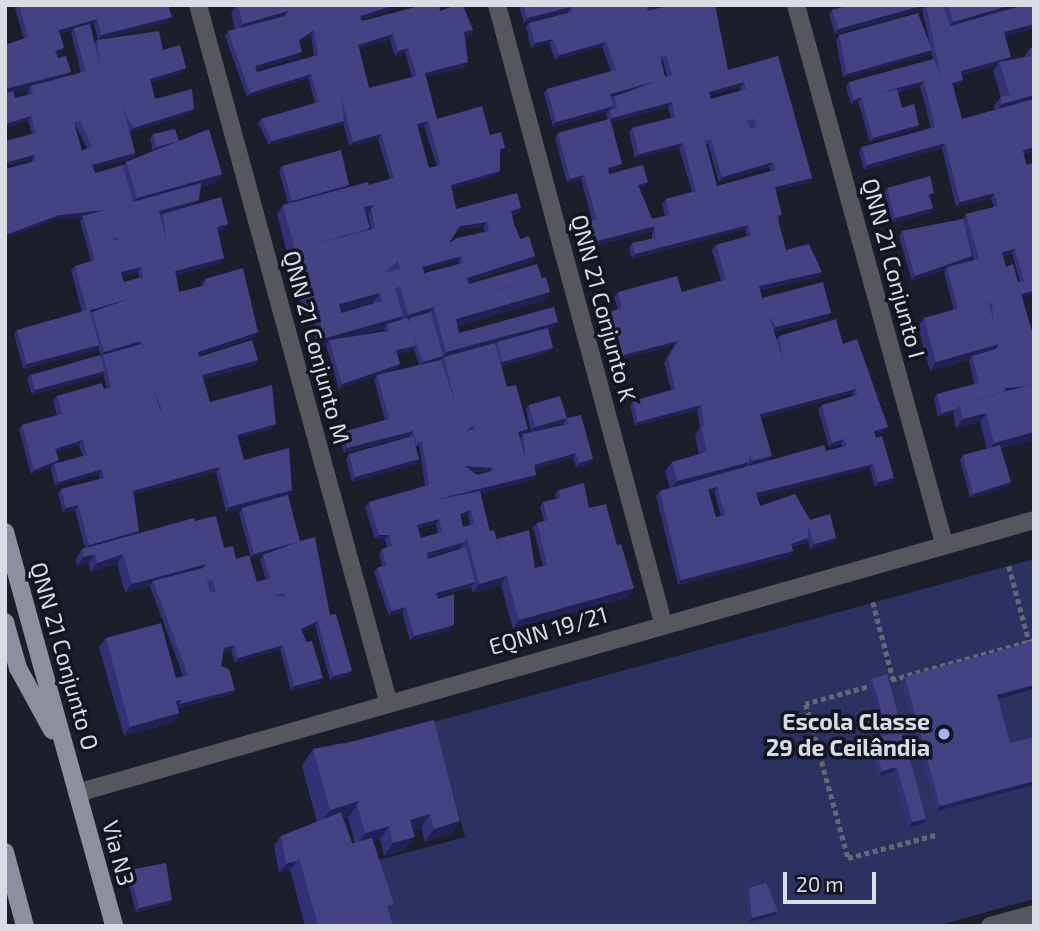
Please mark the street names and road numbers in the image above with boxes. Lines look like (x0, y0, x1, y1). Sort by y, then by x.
street label: QNN 21 Conjunto I (857, 175, 931, 361)
street label: QNN 21 Conjunto K (566, 211, 642, 405)
street label: QNN 21 Conjunto M (278, 247, 356, 447)
street label: QNN 21 Conjunto O (25, 559, 105, 753)
street label: EQNN 19/21 (486, 600, 610, 660)
street label: Via N3 (97, 817, 141, 889)

